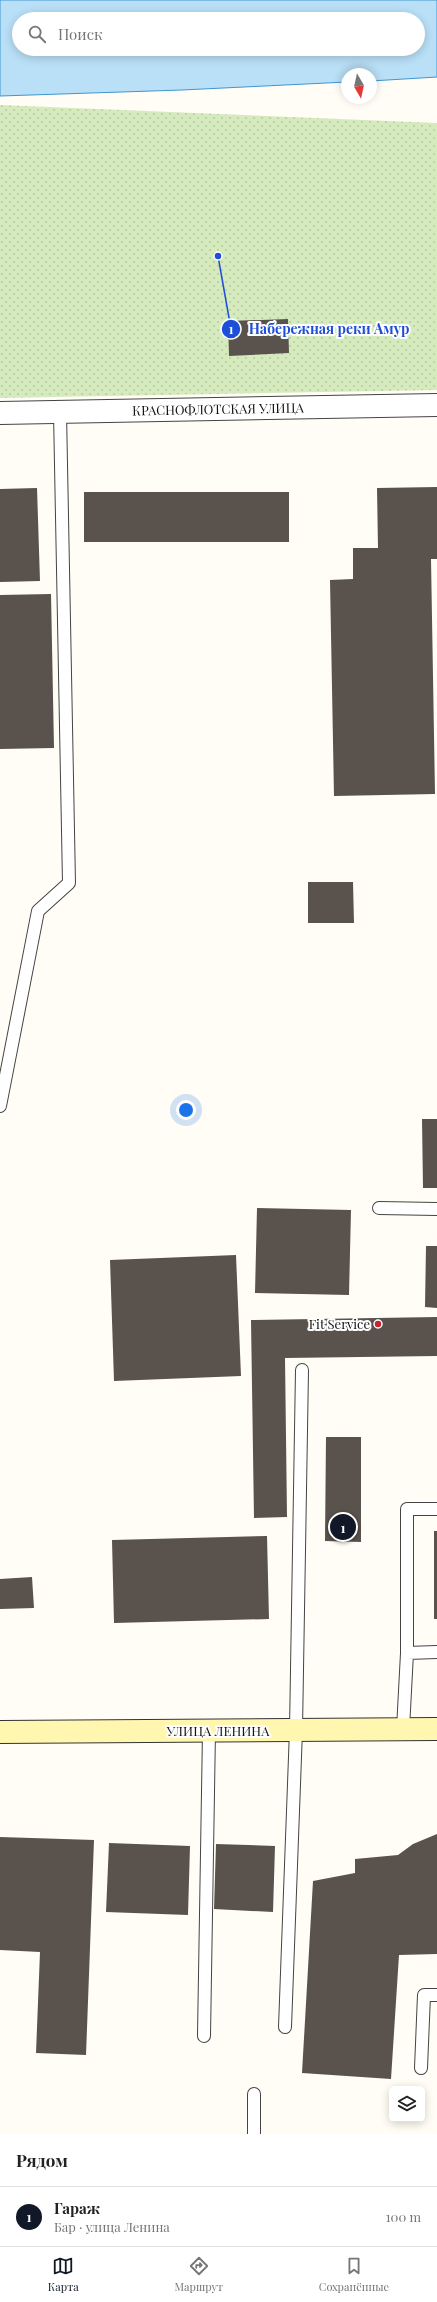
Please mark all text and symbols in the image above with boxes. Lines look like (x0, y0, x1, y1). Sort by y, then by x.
search box (12, 12, 425, 56)
icon: search (26, 23, 48, 45)
text: Поиск (58, 24, 103, 44)
north arrow (341, 68, 377, 104)
callout: Набережная реки Амур (221, 316, 418, 342)
text: Набережная реки Амур (249, 319, 409, 338)
text: 1 (229, 321, 234, 337)
street label: КРАСНОФЛОТСКАЯ УЛИЦА (132, 398, 305, 418)
your location (176, 1100, 196, 1120)
place label: Fit Service (309, 1315, 370, 1332)
marker: Fit Service (373, 1319, 383, 1329)
pin: 1 (330, 1512, 356, 1542)
street label: УЛИЦА ЛЕНИНА (166, 1722, 270, 1739)
map controls (389, 2086, 425, 2122)
button: layers (389, 2086, 425, 2122)
text: Рядом (16, 2149, 68, 2171)
text: Гараж (54, 2198, 100, 2218)
text: 1 (27, 2208, 31, 2225)
text: 100 m (386, 2208, 421, 2225)
text: Бар · улица Ленина (54, 2218, 170, 2235)
tab: Карта (48, 2255, 79, 2294)
tab: Маршрут (175, 2255, 223, 2294)
tab: Сохранённые (319, 2255, 389, 2294)

